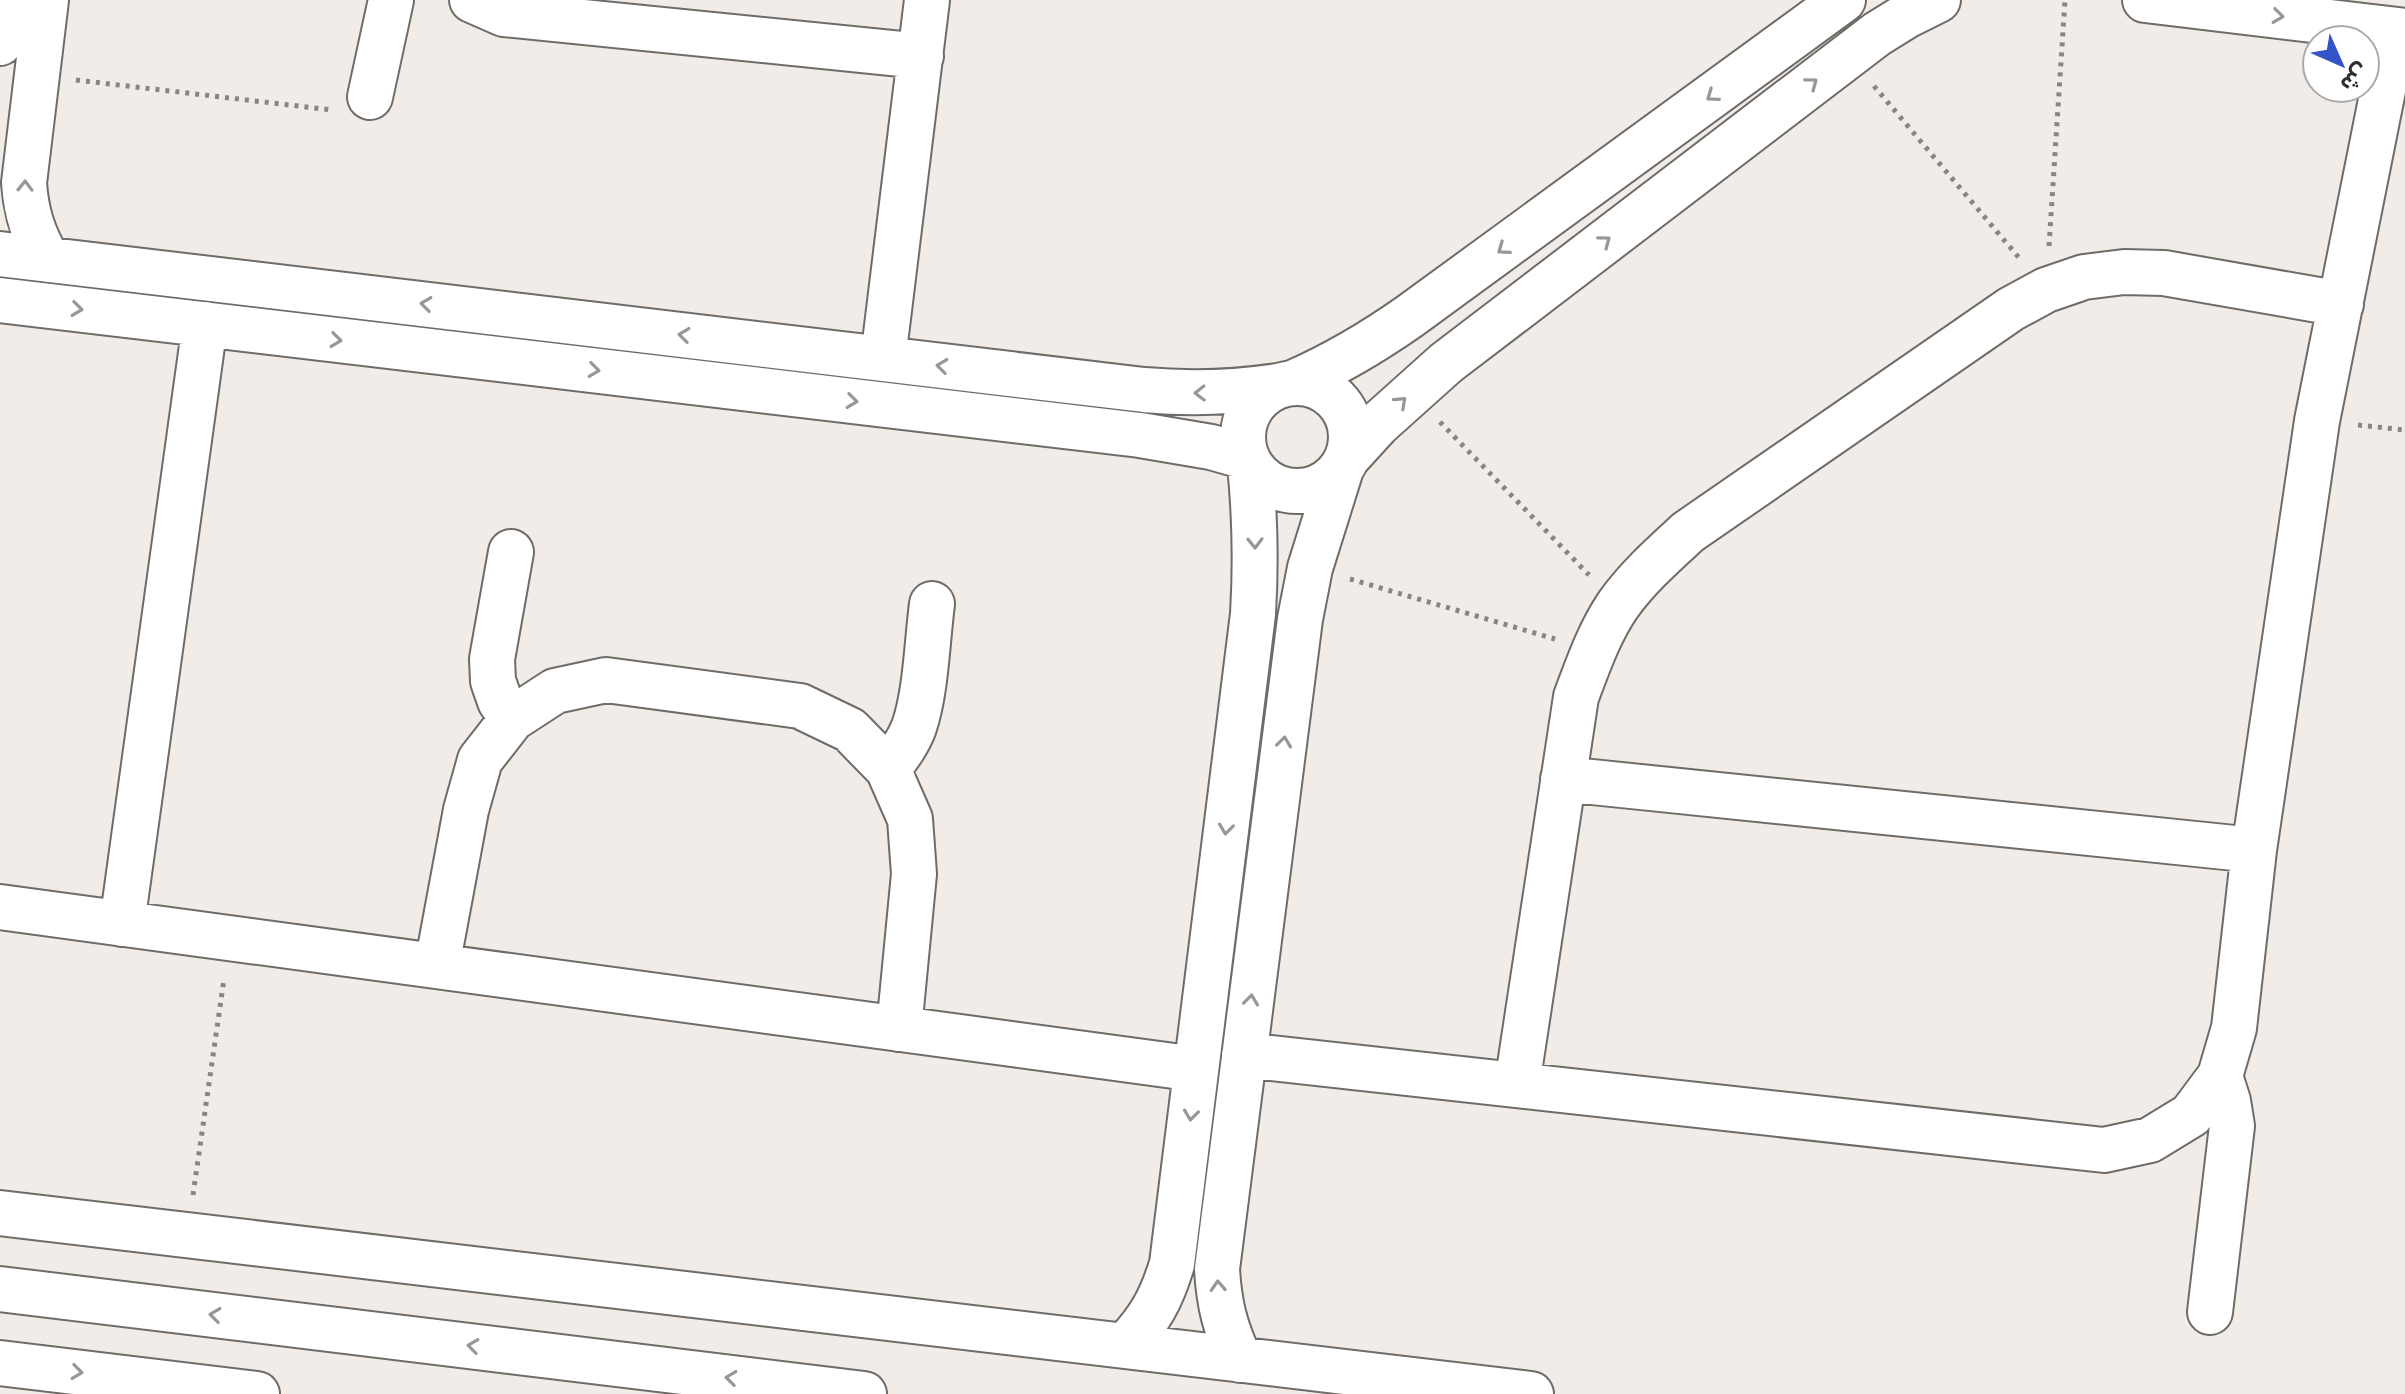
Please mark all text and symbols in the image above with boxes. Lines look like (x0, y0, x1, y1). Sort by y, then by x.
one-way arrow (2272, 7, 2285, 24)
north arrow (2301, 24, 2381, 104)
text: ش (2335, 58, 2375, 98)
one-way arrow (1803, 79, 1818, 93)
one-way arrow (1707, 86, 1721, 100)
one-way arrow (16, 179, 34, 192)
one-way arrow (1597, 237, 1611, 251)
one-way arrow (1497, 239, 1511, 254)
one-way arrow (419, 296, 432, 313)
one-way arrow (71, 300, 84, 317)
one-way arrow (677, 327, 690, 344)
one-way arrow (330, 331, 343, 348)
one-way arrow (935, 358, 949, 375)
one-way arrow (588, 362, 601, 379)
one-way arrow (1193, 385, 1206, 402)
one-way arrow (845, 392, 859, 409)
one-way arrow (1392, 398, 1407, 412)
one-way arrow (1247, 537, 1264, 550)
one-way arrow (1276, 735, 1293, 748)
one-way arrow (1218, 823, 1235, 836)
one-way arrow (1242, 993, 1259, 1007)
one-way arrow (1182, 1109, 1199, 1122)
one-way arrow (1209, 1279, 1226, 1292)
one-way arrow (208, 1307, 222, 1324)
one-way arrow (466, 1338, 479, 1355)
one-way arrow (71, 1363, 84, 1380)
one-way arrow (724, 1369, 737, 1386)

